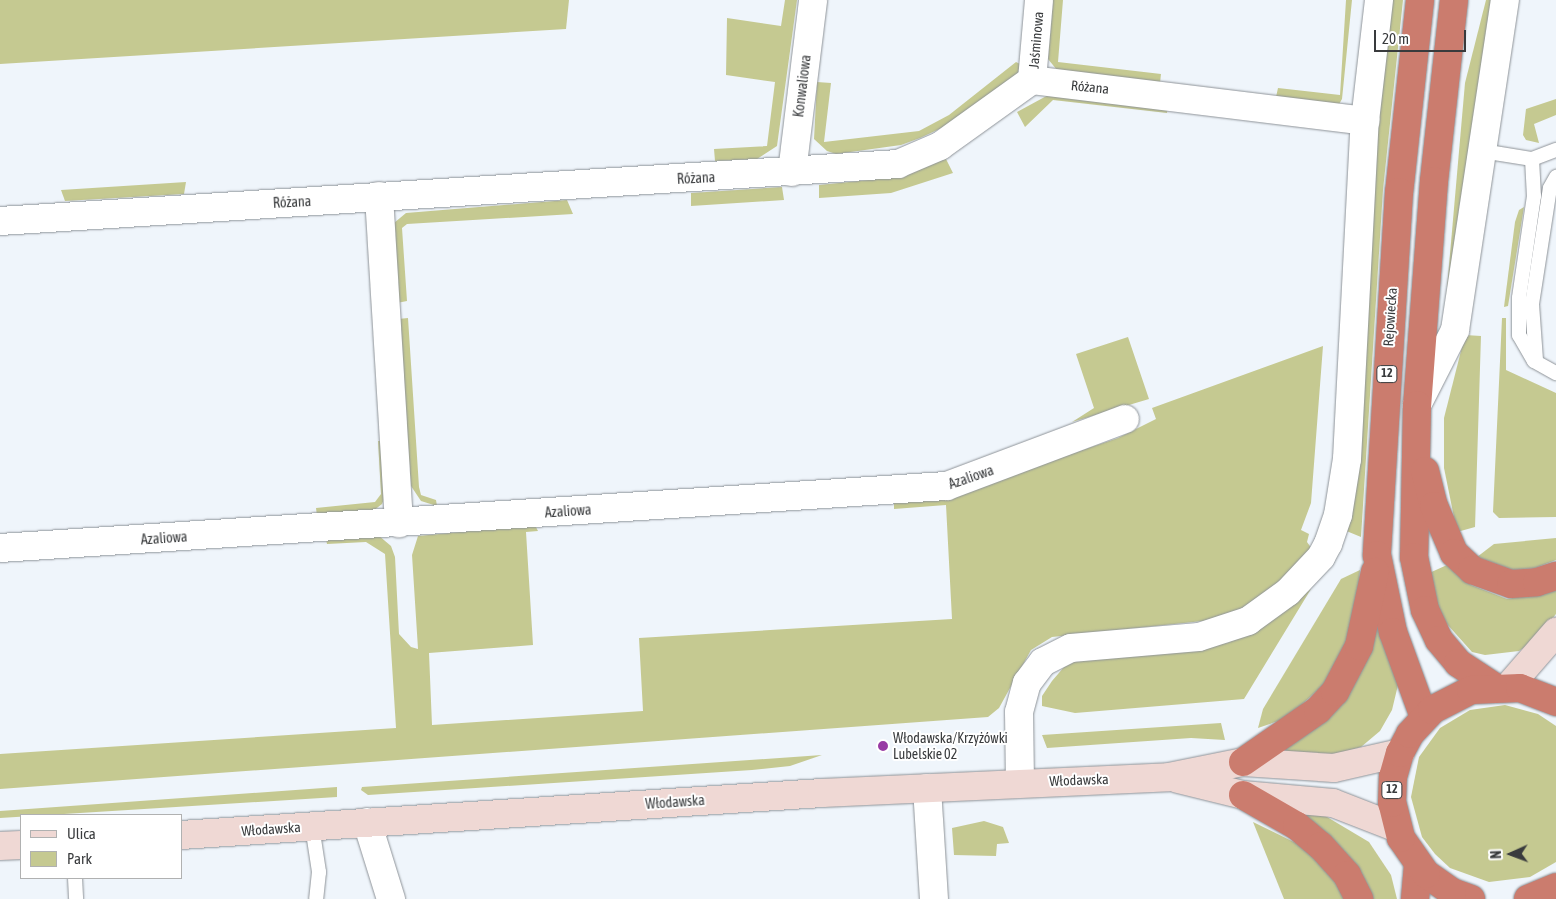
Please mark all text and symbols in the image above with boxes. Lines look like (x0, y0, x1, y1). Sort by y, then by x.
street label: Jaśminowa (1025, 11, 1047, 69)
scale bar (1376, 20, 1468, 52)
text: 20 m (1382, 30, 1409, 47)
street label: Konwaliowa (790, 54, 814, 118)
street label: Różana (1070, 77, 1110, 97)
street label: Różana (676, 169, 716, 187)
street label: Różana (272, 193, 312, 211)
street label: Rejowiecka (1380, 287, 1400, 347)
road number: 12 (1376, 364, 1398, 384)
street label: Azaliowa (946, 461, 996, 493)
street label: Azaliowa (544, 501, 592, 521)
street label: Azaliowa (140, 528, 188, 548)
place label: Włodawska/Krzyżówki Lubelskie 02 (893, 730, 1008, 762)
marker: Włodawska/Krzyżówki Lubelskie 02 (877, 740, 889, 752)
street label: Włodawska (1049, 771, 1109, 789)
road number: 12 (1381, 780, 1403, 800)
street label: Włodawska (645, 792, 705, 812)
legend (20, 814, 182, 879)
street label: Włodawska (241, 819, 301, 839)
text: Ulica (67, 825, 96, 842)
north arrow (1486, 829, 1536, 879)
text: Park (67, 850, 92, 867)
text: N (1488, 850, 1504, 859)

